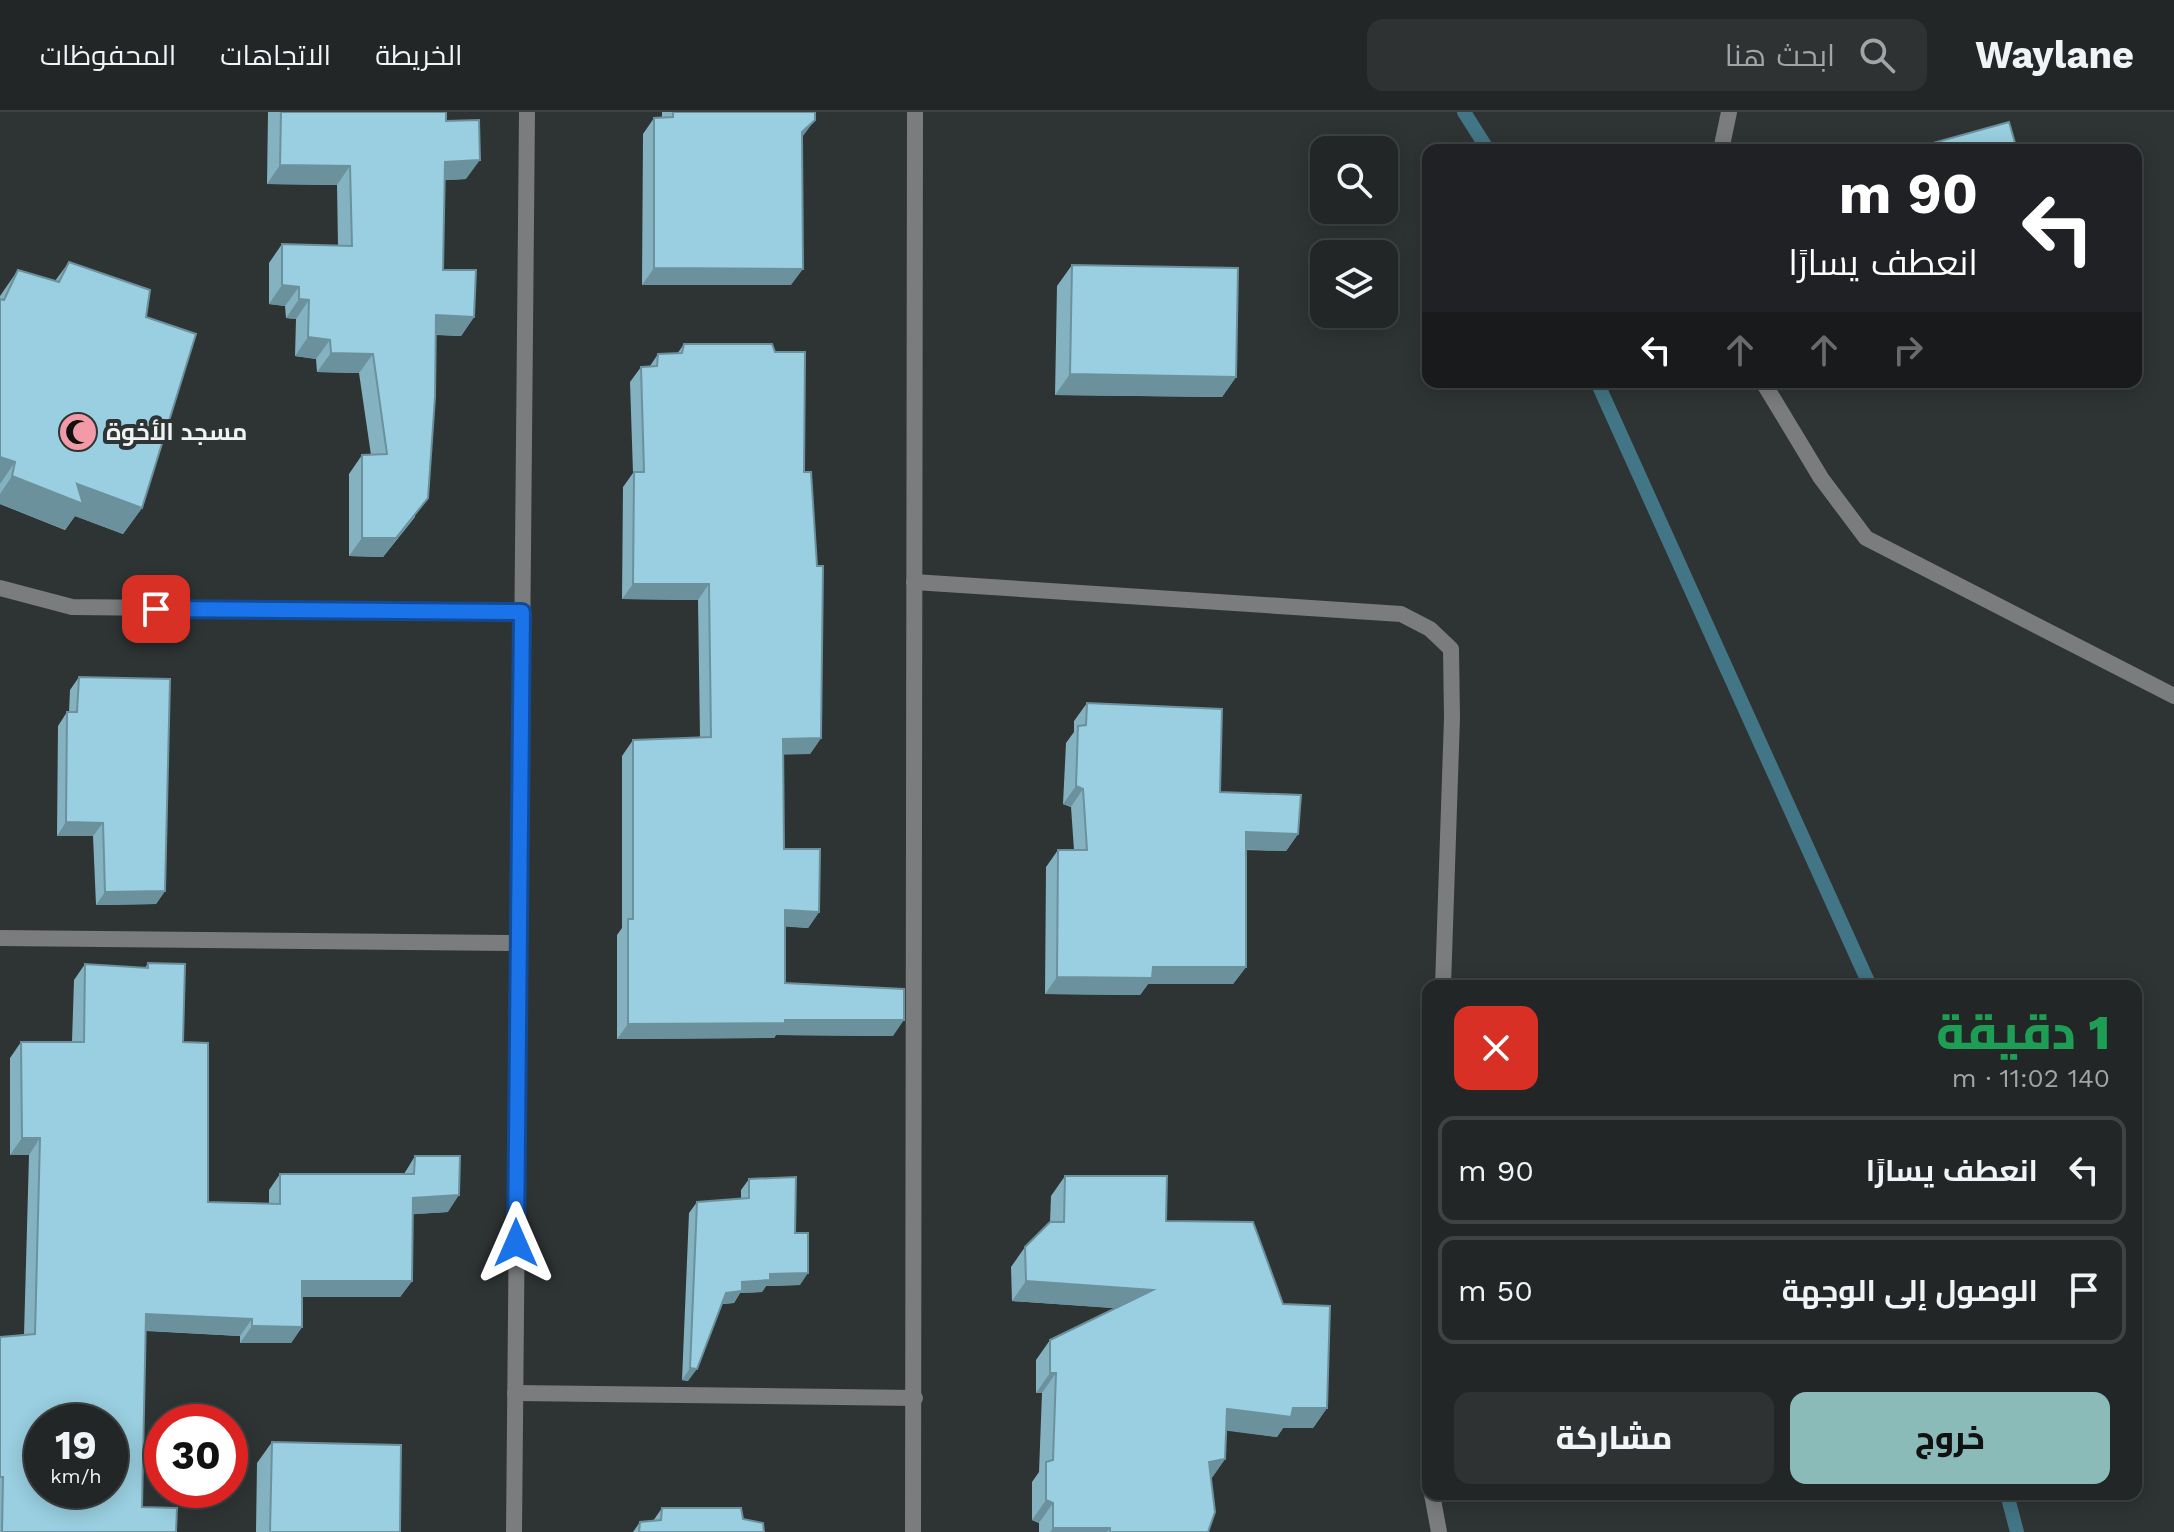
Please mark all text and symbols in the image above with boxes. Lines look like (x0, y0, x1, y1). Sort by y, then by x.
search box (1367, 19, 1927, 91)
icon: search (1855, 33, 1899, 77)
text: Waylane (1975, 33, 2134, 77)
text: ابحث هنا (1725, 38, 1835, 73)
text: المحفوظات (40, 39, 176, 72)
text: الاتجاهات (220, 39, 331, 72)
text: الخريطة (375, 39, 463, 72)
map controls (1310, 136, 1398, 328)
button: search (1310, 136, 1398, 224)
text: 90 m (1839, 161, 1978, 227)
icon: left (2006, 176, 2110, 280)
button: layers (1310, 240, 1398, 328)
text: انعطف يسارًا (1788, 242, 1978, 284)
icon: left (1634, 328, 1678, 372)
icon: ahead (1718, 328, 1762, 372)
icon: ahead (1802, 328, 1846, 372)
icon: right (1886, 328, 1930, 372)
mosque icon: مسجد الأخوة (57, 411, 99, 453)
place label: مسجد الأخوة (106, 418, 247, 446)
pin (122, 575, 190, 643)
icon: arrive (134, 587, 178, 631)
text: 1 دقيقة (1936, 1004, 2110, 1061)
button: close (1454, 1006, 1538, 1090)
text: 140 m · 11:02 (1952, 1063, 2110, 1093)
icon: left (2062, 1148, 2106, 1192)
text: 90 m (1458, 1153, 1534, 1188)
text: انعطف يسارًا (1866, 1153, 2038, 1188)
position arrow (474, 1201, 558, 1285)
icon: arrive (2062, 1268, 2106, 1312)
text: 50 m (1458, 1273, 1533, 1308)
text: الوصول إلى الوجهة (1782, 1273, 2038, 1308)
button: مشاركة (1454, 1392, 1774, 1484)
button: خروج (1790, 1392, 2110, 1484)
speed limit sign: 30 (144, 1404, 248, 1508)
text: 19 (55, 1422, 97, 1469)
text: km/h (50, 1464, 102, 1488)

